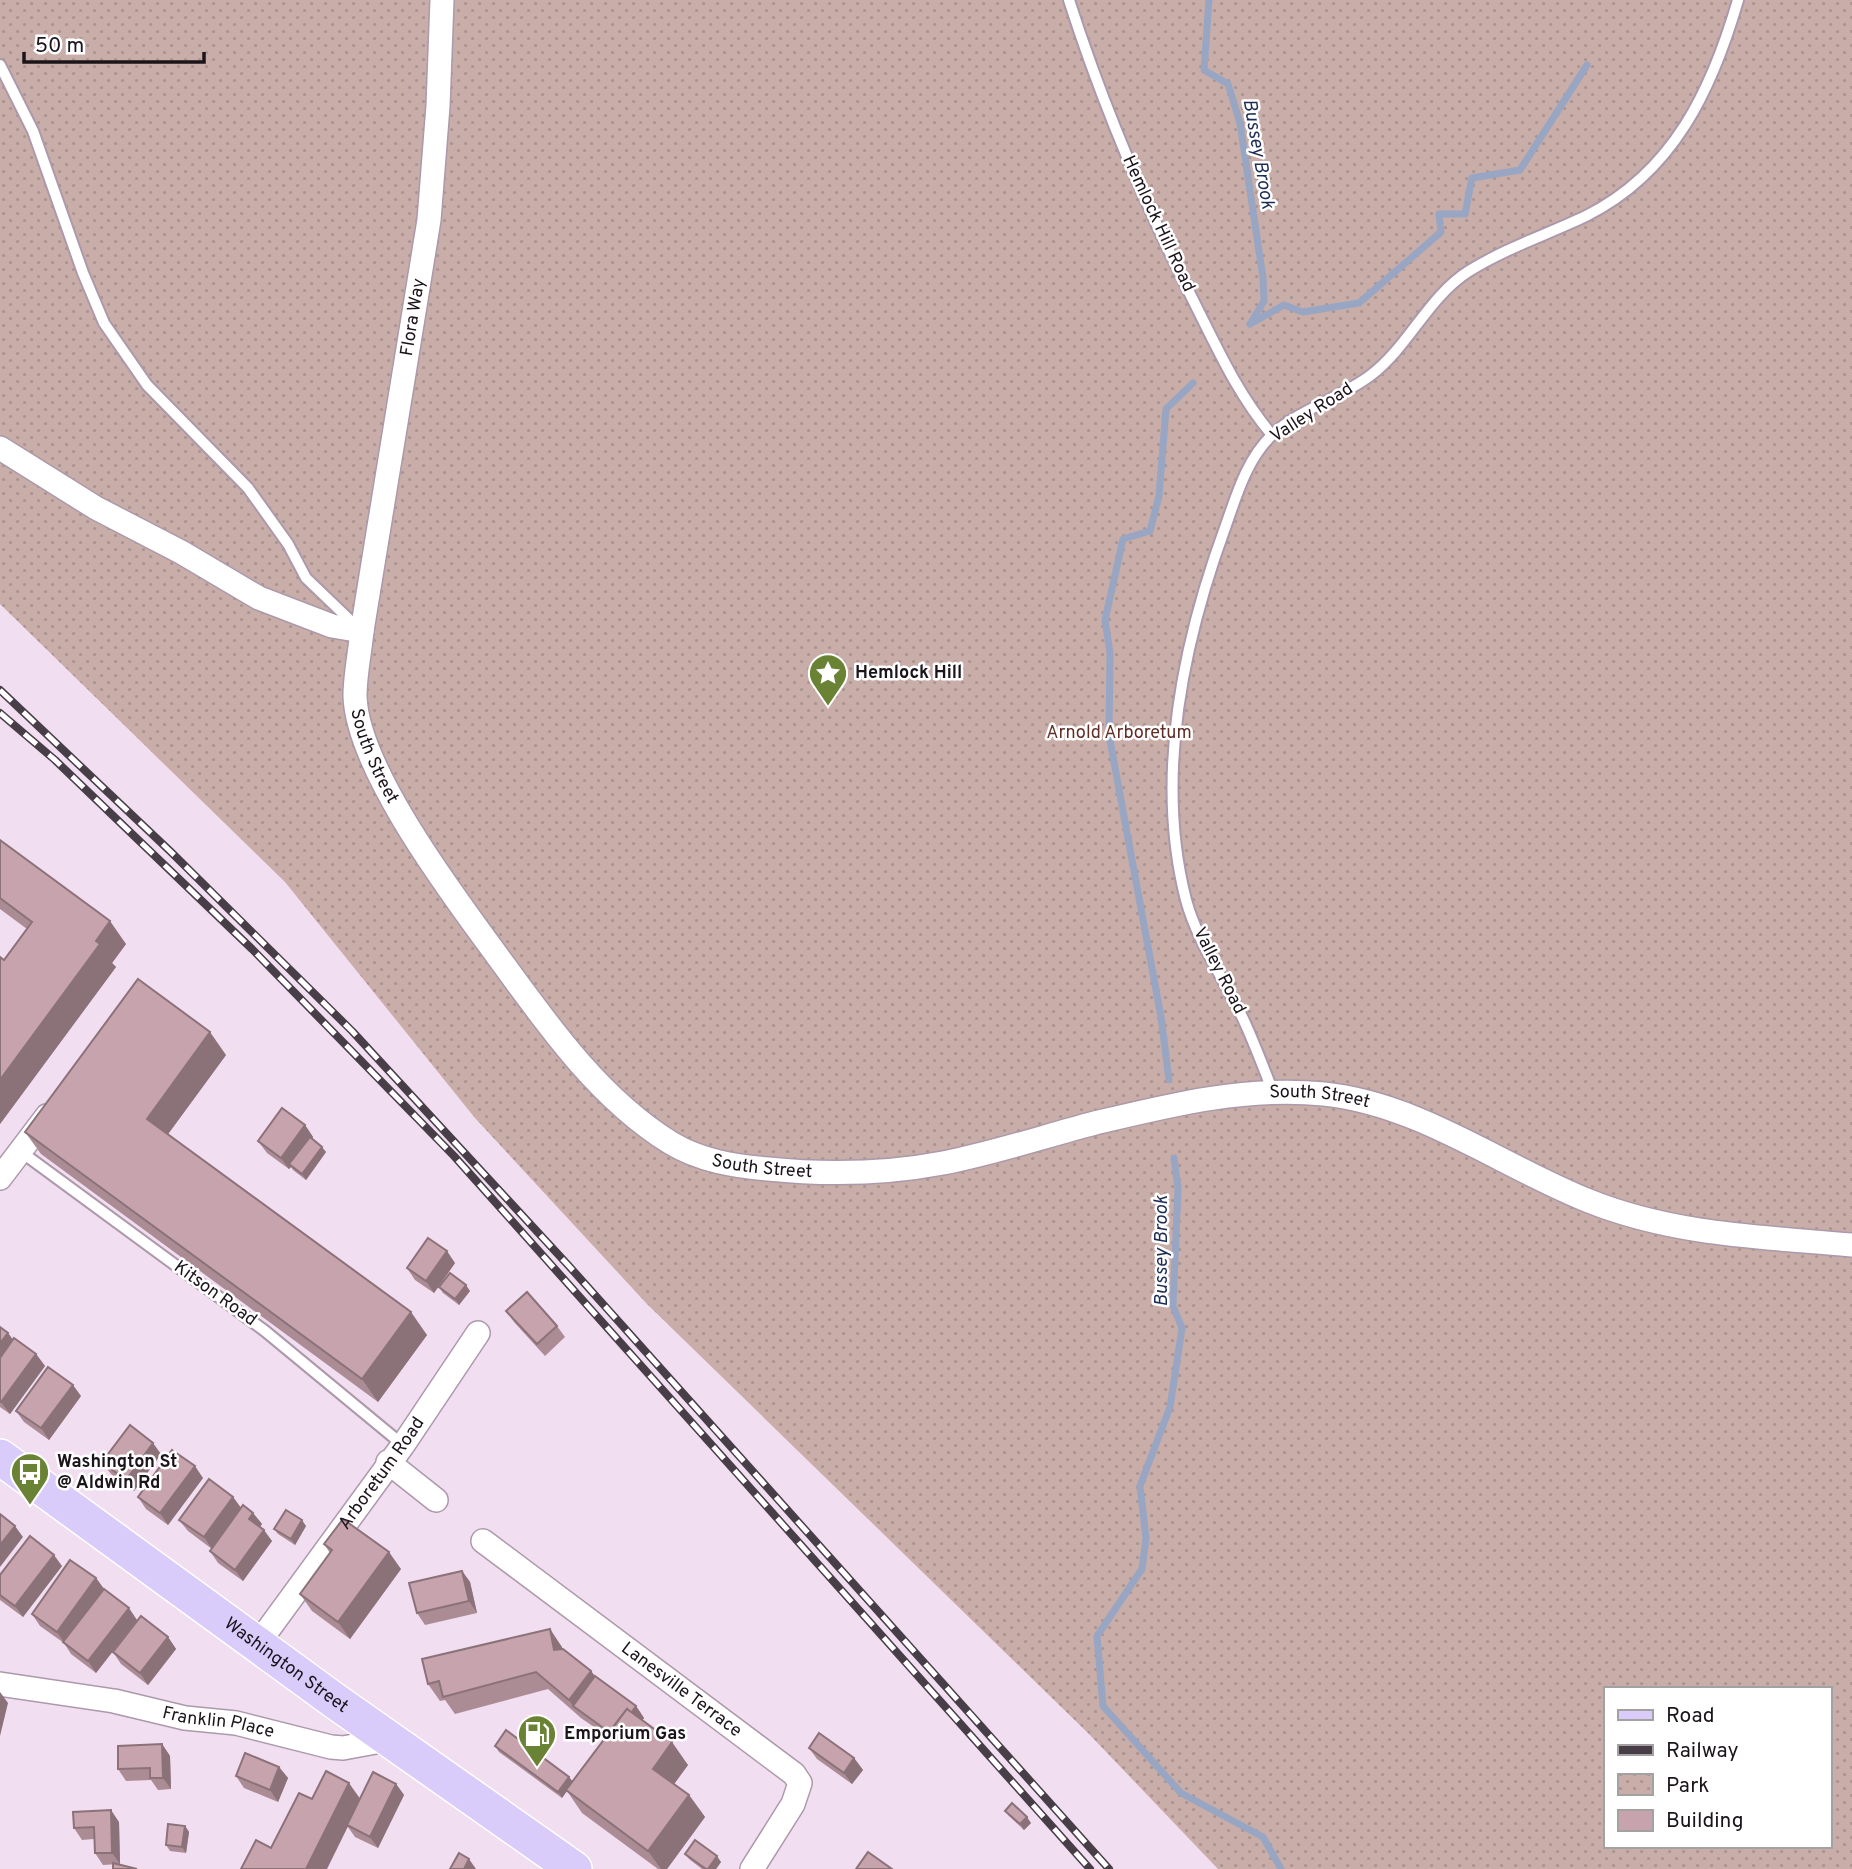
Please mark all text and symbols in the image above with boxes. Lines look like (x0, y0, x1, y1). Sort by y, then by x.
scale bar (24, 21, 205, 65)
text: 50 m (35, 33, 84, 60)
water label: Bussey Brook (1237, 97, 1280, 211)
street label: Hemlock Hill Road (1116, 152, 1200, 296)
street label: Flora Way (396, 277, 431, 358)
street label: Valley Road (1266, 378, 1358, 448)
place icon: Hemlock Hill (807, 652, 849, 707)
place label: Hemlock Hill (855, 662, 962, 685)
street label: South Street (345, 707, 404, 808)
park label: Arnold Arboretum (1046, 722, 1192, 745)
street label: Valley Road (1187, 924, 1251, 1018)
street label: South Street (1269, 1081, 1372, 1114)
street label: South Street (709, 1149, 813, 1184)
water label: Bussey Brook (1150, 1195, 1174, 1307)
street label: Kitson Road (169, 1256, 261, 1332)
street label: Arboretum Road (333, 1413, 430, 1534)
bus stop icon: Washington St @ Aldwin Rd (9, 1451, 51, 1506)
place label: Washington St @ Aldwin Rd (57, 1451, 177, 1495)
street label: Washington Street (219, 1612, 353, 1718)
street label: Lanesville Terrace (616, 1637, 746, 1742)
legend (1604, 1687, 1831, 1848)
street label: Franklin Place (160, 1701, 277, 1744)
text: Road (1666, 1703, 1715, 1730)
fuel station icon: Emporium Gas (516, 1713, 558, 1768)
place label: Emporium Gas (564, 1723, 686, 1746)
text: Railway (1666, 1738, 1739, 1765)
text: Park (1666, 1773, 1709, 1800)
text: Building (1666, 1808, 1744, 1835)

